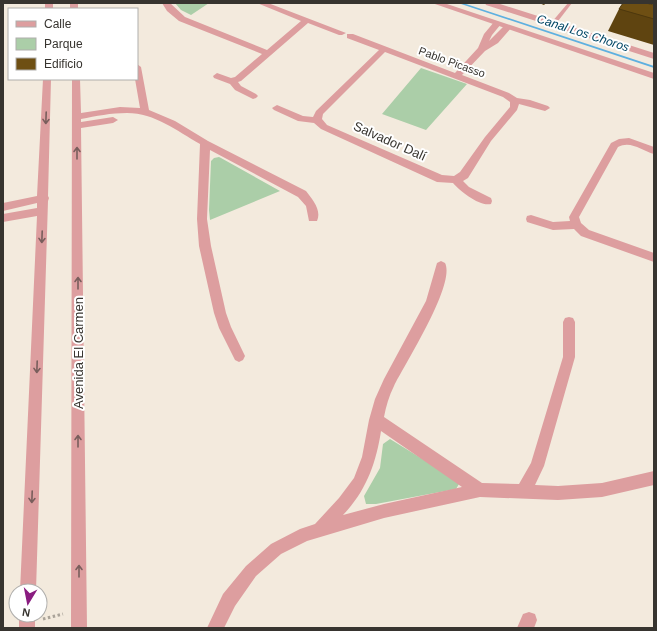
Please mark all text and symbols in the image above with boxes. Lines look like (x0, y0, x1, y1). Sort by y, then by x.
legend (8, 8, 138, 80)
water label: Canal Los Choros (535, 12, 631, 54)
text: Calle (44, 17, 72, 31)
text: Parque (44, 37, 83, 51)
street label: Pablo Picasso (417, 44, 487, 80)
text: Edificio (44, 57, 83, 71)
one-way arrow (42, 111, 50, 124)
street label: Salvador Dalí (351, 118, 429, 164)
one-way arrow (73, 147, 81, 160)
one-way arrow (38, 230, 46, 243)
one-way arrow (74, 277, 82, 290)
street label: Avenida El Carmen (71, 297, 86, 409)
one-way arrow (33, 360, 41, 373)
one-way arrow (74, 435, 82, 448)
one-way arrow (28, 490, 36, 503)
one-way arrow (75, 565, 83, 578)
north arrow (8, 583, 48, 623)
text: N (21, 606, 31, 619)

